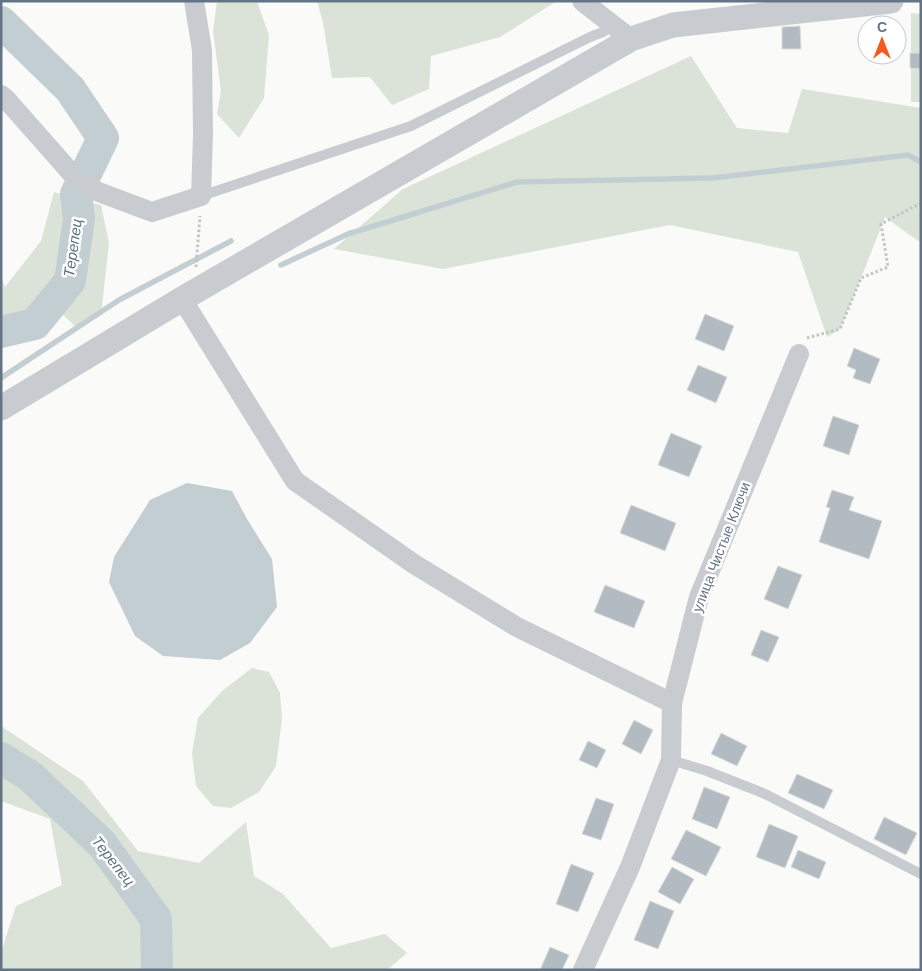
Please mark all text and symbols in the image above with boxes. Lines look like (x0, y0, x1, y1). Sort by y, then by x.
north arrow (857, 15, 907, 65)
text: С (877, 19, 887, 35)
water label: Терепец (60, 217, 86, 278)
street label: улица Чистые Ключи (689, 480, 753, 614)
water label: Терепец (88, 832, 138, 890)

